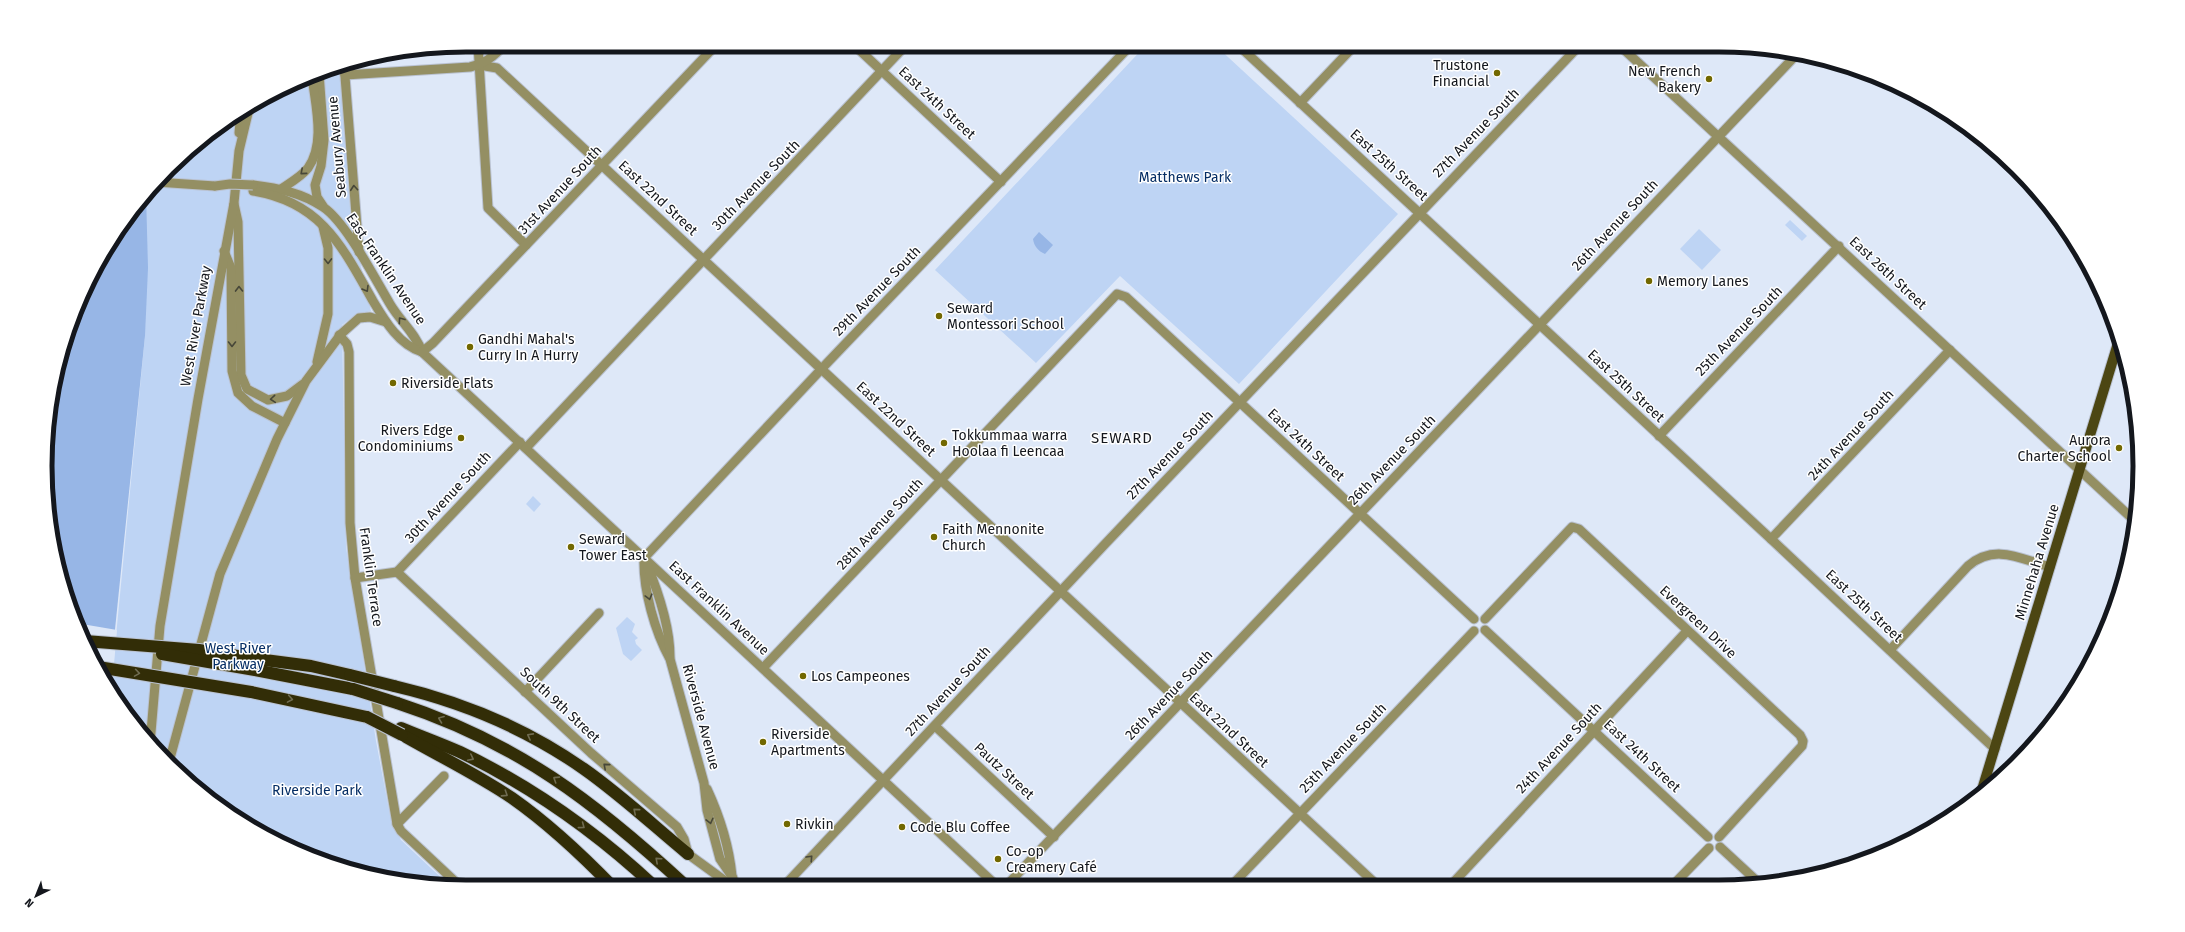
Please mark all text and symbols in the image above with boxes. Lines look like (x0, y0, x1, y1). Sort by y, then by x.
place label: Trustone Financial (1432, 57, 1489, 90)
street label: East 24th Street (895, 63, 980, 144)
place label: New French Bakery (1628, 63, 1701, 96)
marker: Trustone Financial (1492, 68, 1502, 78)
marker: New French Bakery (1704, 74, 1714, 84)
street label: 27th Avenue South (1429, 85, 1523, 181)
street label: Seabury Avenue (324, 96, 350, 198)
street label: East 25th Street (1347, 126, 1432, 205)
street label: 30th Avenue South (708, 136, 804, 234)
street label: 31st Avenue South (514, 142, 606, 238)
street label: East 22nd Street (615, 157, 702, 240)
one-way arrow (300, 167, 308, 174)
park label: Matthews Park (1139, 169, 1232, 186)
street label: 26th Avenue South (1568, 176, 1662, 274)
one-way arrow (350, 185, 359, 191)
street label: East Franklin Avenue (342, 210, 430, 328)
street label: East 26th Street (1846, 233, 1931, 314)
street label: 29th Avenue South (830, 242, 924, 340)
one-way arrow (324, 258, 332, 264)
street label: West River Parkway (177, 264, 215, 388)
place label: Memory Lanes (1657, 273, 1749, 290)
marker: Memory Lanes (1644, 276, 1654, 286)
street label: 25th Avenue South (1692, 283, 1786, 379)
one-way arrow (362, 285, 369, 292)
one-way arrow (235, 286, 243, 292)
place label: Seward Montessori School (947, 300, 1064, 333)
marker: Seward Montessori School (934, 311, 944, 321)
one-way arrow (398, 317, 406, 324)
place label: Gandhi Mahal's Curry In A Hurry (478, 331, 578, 364)
one-way arrow (228, 341, 236, 347)
marker: Gandhi Mahal's Curry In A Hurry (465, 342, 475, 352)
street label: East 25th Street (1584, 346, 1669, 427)
place label: Riverside Flats (401, 375, 494, 392)
marker: Riverside Flats (388, 378, 398, 388)
street label: East 22nd Street (853, 378, 940, 461)
street label: 24th Avenue South (1804, 386, 1898, 484)
one-way arrow (270, 395, 276, 404)
street label: East 24th Street (1264, 405, 1349, 486)
street label: 27th Avenue South (1123, 407, 1217, 503)
street label: 26th Avenue South (1345, 411, 1439, 509)
place label: Rivers Edge Condominiums (358, 422, 453, 455)
place label: Tokkummaa warra Hoolaa fi Leencaa (952, 427, 1067, 460)
district label: SEWARD (1091, 429, 1153, 447)
place label: Aurora Charter School (2018, 432, 2111, 465)
marker: Rivers Edge Condominiums (456, 433, 466, 443)
marker: Tokkummaa warra Hoolaa fi Leencaa (939, 438, 949, 448)
marker: Aurora Charter School (2114, 443, 2124, 453)
street label: 30th Avenue South (401, 448, 495, 546)
street label: 28th Avenue South (833, 475, 927, 573)
street label: Minnehaha Avenue (2011, 502, 2063, 622)
place label: Faith Mennonite Church (942, 521, 1044, 554)
street label: Franklin Terrace (356, 526, 386, 628)
place label: Seward Tower East (579, 531, 648, 564)
marker: Faith Mennonite Church (929, 532, 939, 542)
marker: Seward Tower East (566, 542, 576, 552)
street label: East Franklin Avenue (665, 557, 773, 659)
street label: East 25th Street (1822, 566, 1907, 647)
street label: Evergreen Drive (1656, 582, 1740, 662)
one-way arrow (644, 593, 653, 600)
park label: West River Parkway (205, 640, 272, 673)
street label: 27th Avenue South (902, 642, 994, 740)
street label: 26th Avenue South (1122, 646, 1216, 744)
street label: Riverside Avenue (679, 662, 723, 772)
street label: South 9th Street (516, 664, 604, 747)
one-way arrow (134, 668, 140, 677)
place label: Los Campeones (811, 668, 910, 685)
marker: Los Campeones (798, 671, 808, 681)
street label: East 22nd Street (1186, 689, 1273, 772)
one-way arrow (287, 695, 293, 703)
street label: 24th Avenue South (1512, 699, 1606, 797)
street label: 25th Avenue South (1296, 700, 1390, 796)
one-way arrow (438, 716, 445, 724)
street label: East 24th Street (1600, 716, 1685, 797)
place label: Riverside Apartments (771, 726, 845, 759)
one-way arrow (527, 733, 535, 741)
marker: Riverside Apartments (758, 737, 768, 747)
street label: Pautz Street (970, 739, 1038, 804)
one-way arrow (467, 753, 474, 761)
one-way arrow (603, 763, 610, 770)
one-way arrow (553, 776, 560, 784)
park label: Riverside Park (272, 782, 363, 799)
one-way arrow (501, 789, 508, 797)
one-way arrow (634, 808, 641, 815)
place label: Rivkin (795, 816, 834, 833)
one-way arrow (705, 817, 714, 824)
marker: Rivkin (782, 819, 792, 829)
place label: Code Blu Coffee (910, 819, 1010, 836)
one-way arrow (577, 821, 584, 828)
marker: Code Blu Coffee (897, 822, 907, 832)
place label: Co-op Creamery Café (1006, 843, 1097, 876)
marker: Co-op Creamery Café (993, 854, 1003, 864)
one-way arrow (805, 855, 812, 862)
one-way arrow (655, 857, 663, 865)
north arrow (16, 876, 56, 916)
text: N (22, 896, 37, 910)

